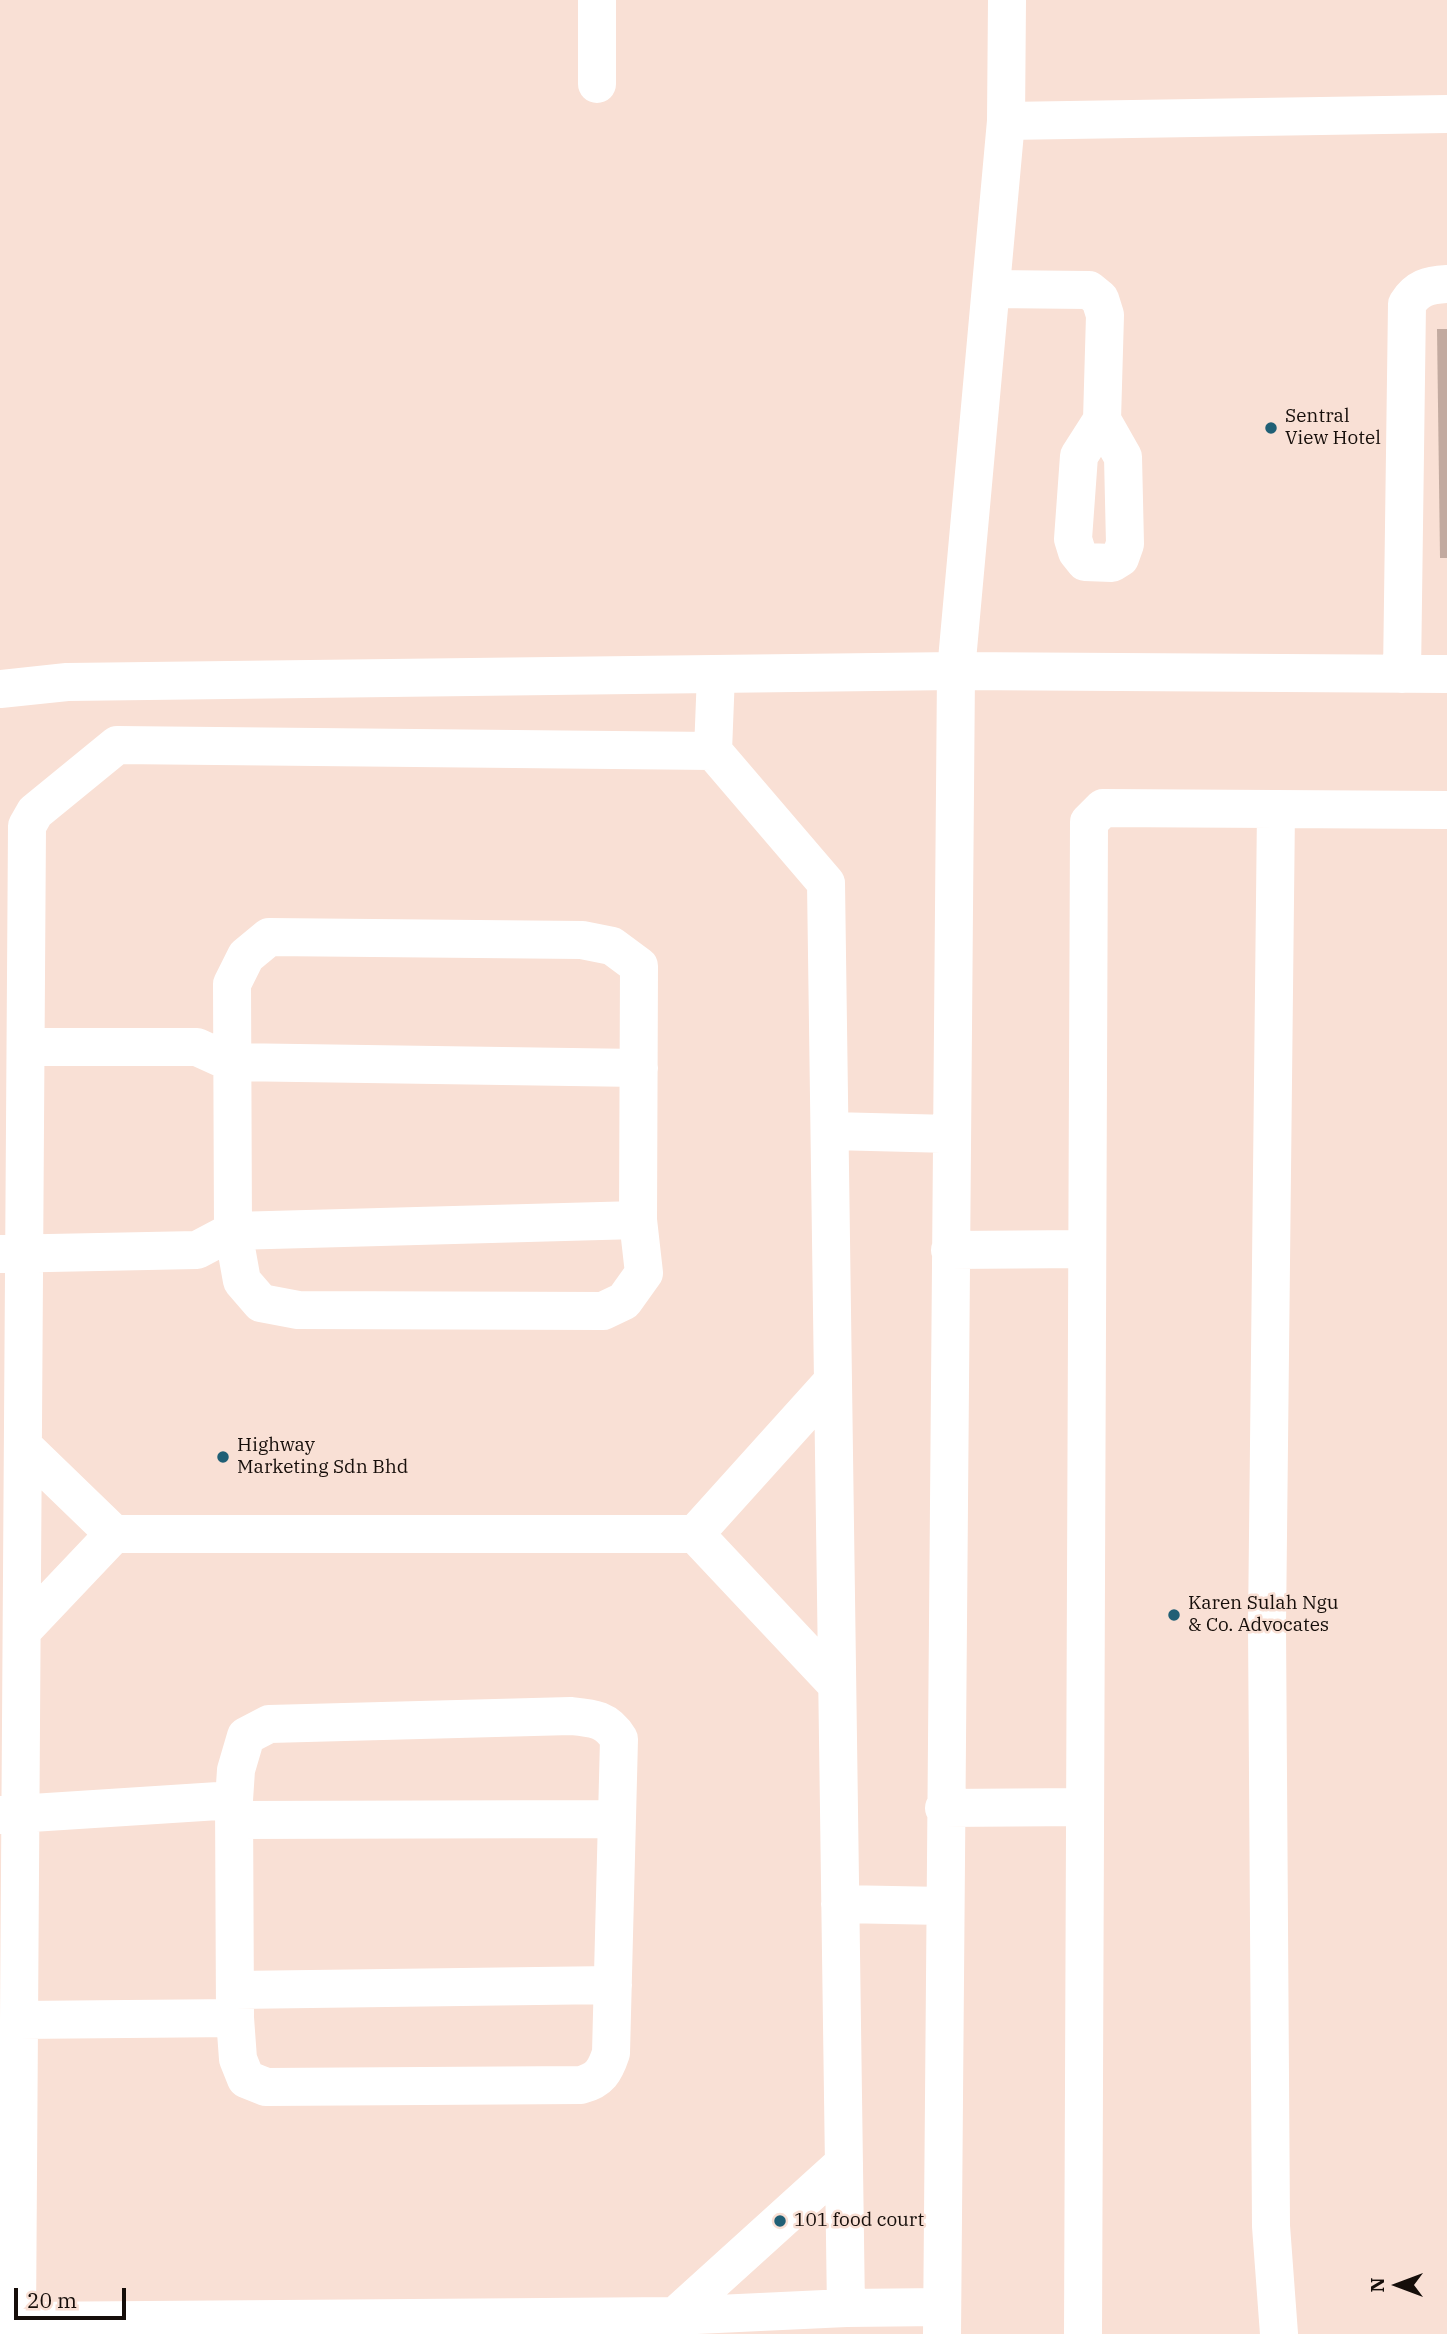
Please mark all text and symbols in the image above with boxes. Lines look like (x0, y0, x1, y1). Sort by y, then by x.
place label: Sentral View Hotel (1285, 406, 1381, 450)
marker: Sentral View Hotel (1263, 420, 1279, 436)
place label: Highway Marketing Sdn Bhd (237, 1435, 408, 1479)
marker: Highway Marketing Sdn Bhd (215, 1449, 231, 1465)
place label: Karen Sulah Ngu & Co. Advocates (1188, 1593, 1339, 1637)
marker: Karen Sulah Ngu & Co. Advocates (1166, 1607, 1182, 1623)
place label: 101 food court (794, 2210, 924, 2232)
marker: 101 food court (772, 2213, 788, 2229)
north arrow (1363, 2250, 1433, 2320)
scale bar (18, 2274, 130, 2318)
text: N (1365, 2277, 1389, 2293)
text: 20 m (27, 2286, 77, 2314)

